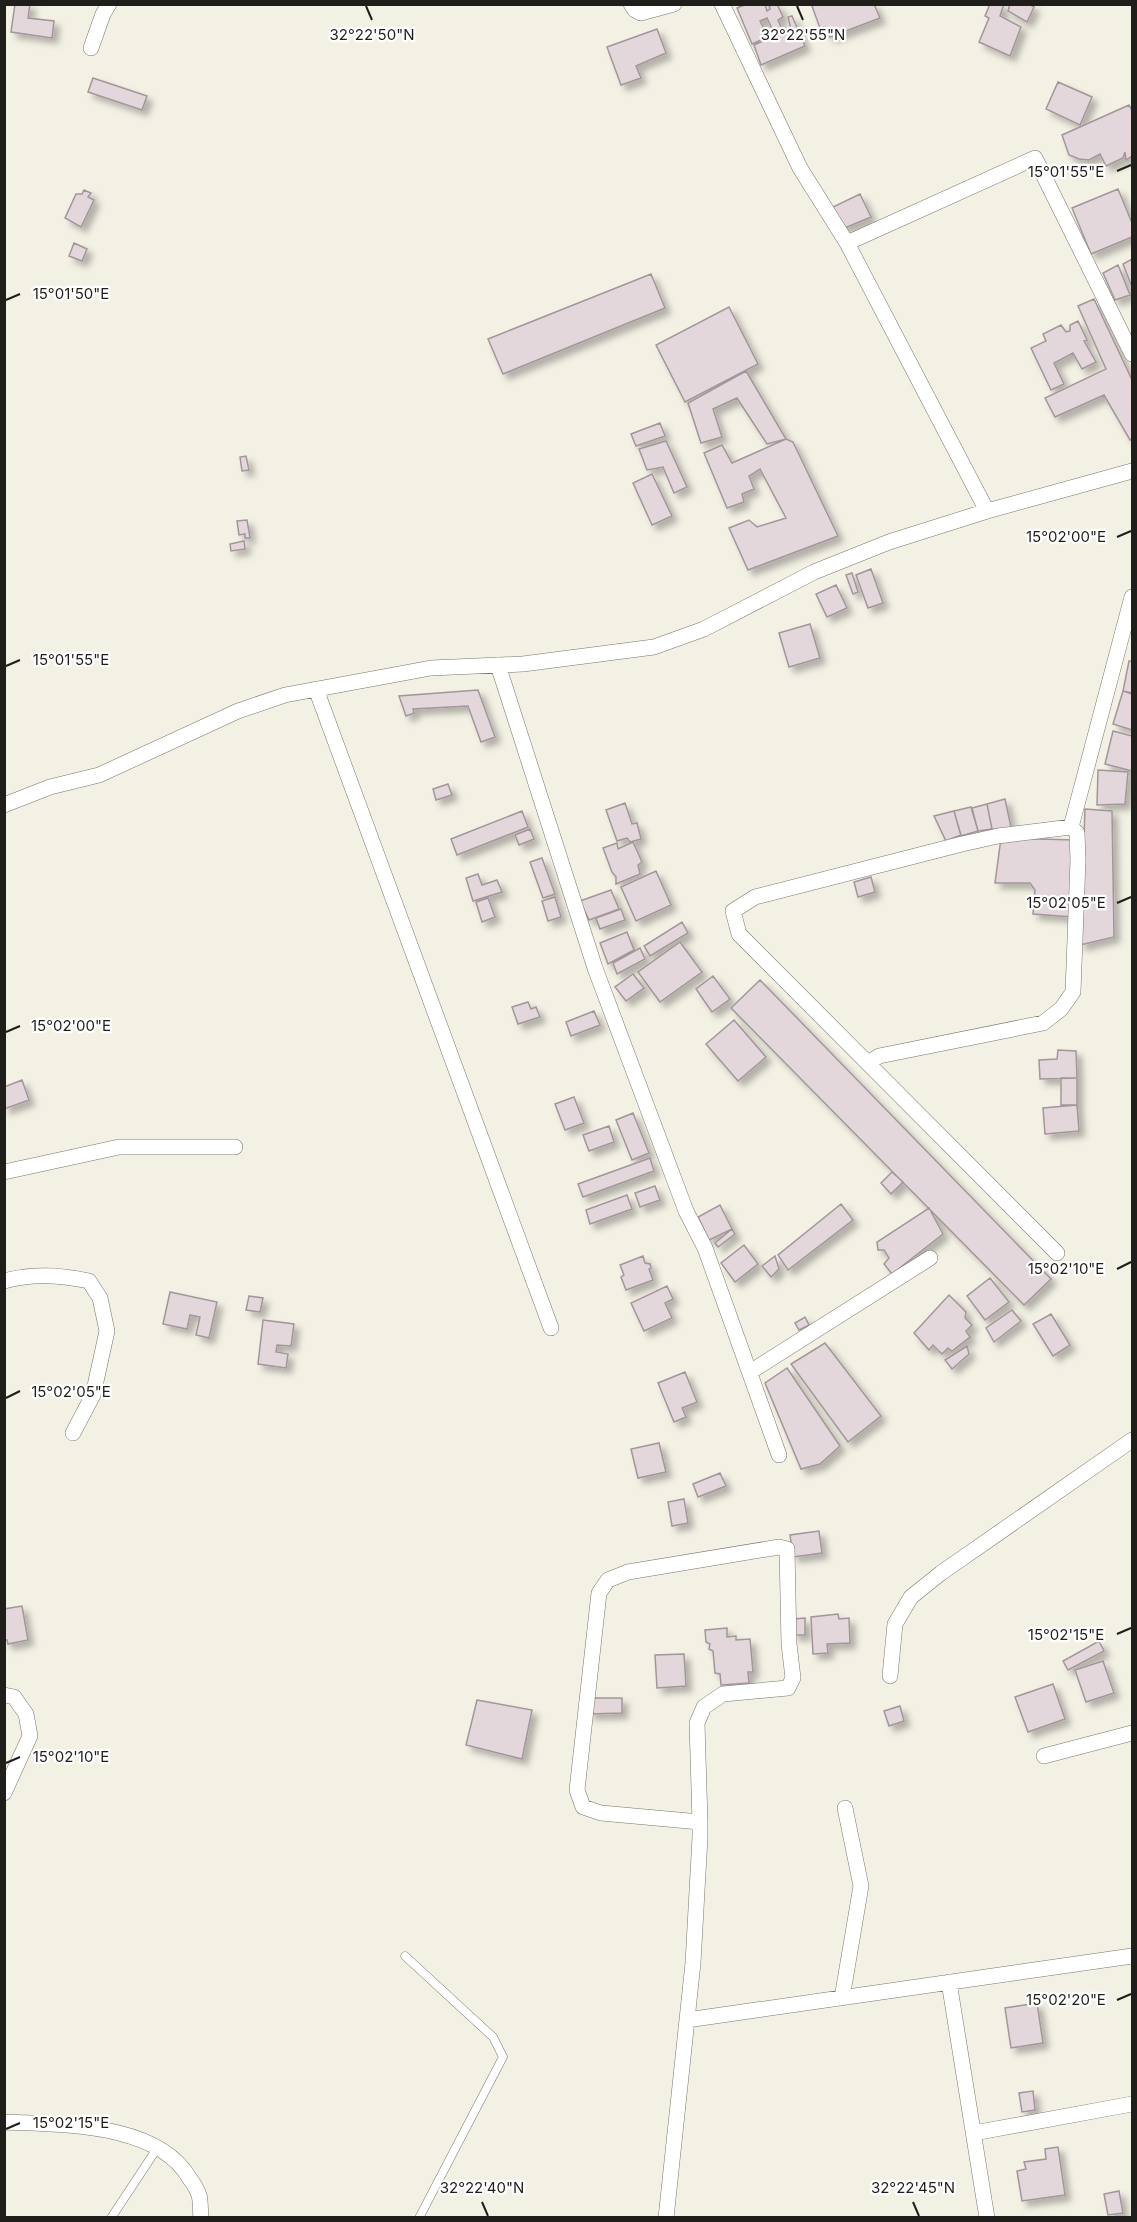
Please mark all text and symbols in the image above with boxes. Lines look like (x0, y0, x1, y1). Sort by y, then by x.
text: 32°22'50"N (330, 25, 414, 44)
text: 32°22'55"N (761, 25, 845, 44)
text: 15°01'55"E (1028, 162, 1104, 181)
text: 15°01'50"E (33, 284, 109, 303)
text: 15°02'00"E (1026, 527, 1106, 546)
text: 15°01'55"E (33, 650, 109, 669)
text: 15°02'05"E (1026, 893, 1106, 912)
text: 15°02'00"E (31, 1016, 111, 1035)
text: 15°02'10"E (1028, 1259, 1104, 1278)
text: 15°02'05"E (31, 1382, 111, 1401)
text: 15°02'15"E (1028, 1625, 1104, 1644)
text: 15°02'10"E (33, 1747, 109, 1766)
text: 15°02'20"E (1026, 1990, 1106, 2009)
text: 15°02'15"E (33, 2113, 109, 2132)
text: 32°22'40"N (440, 2178, 524, 2197)
text: 32°22'45"N (871, 2178, 955, 2197)

